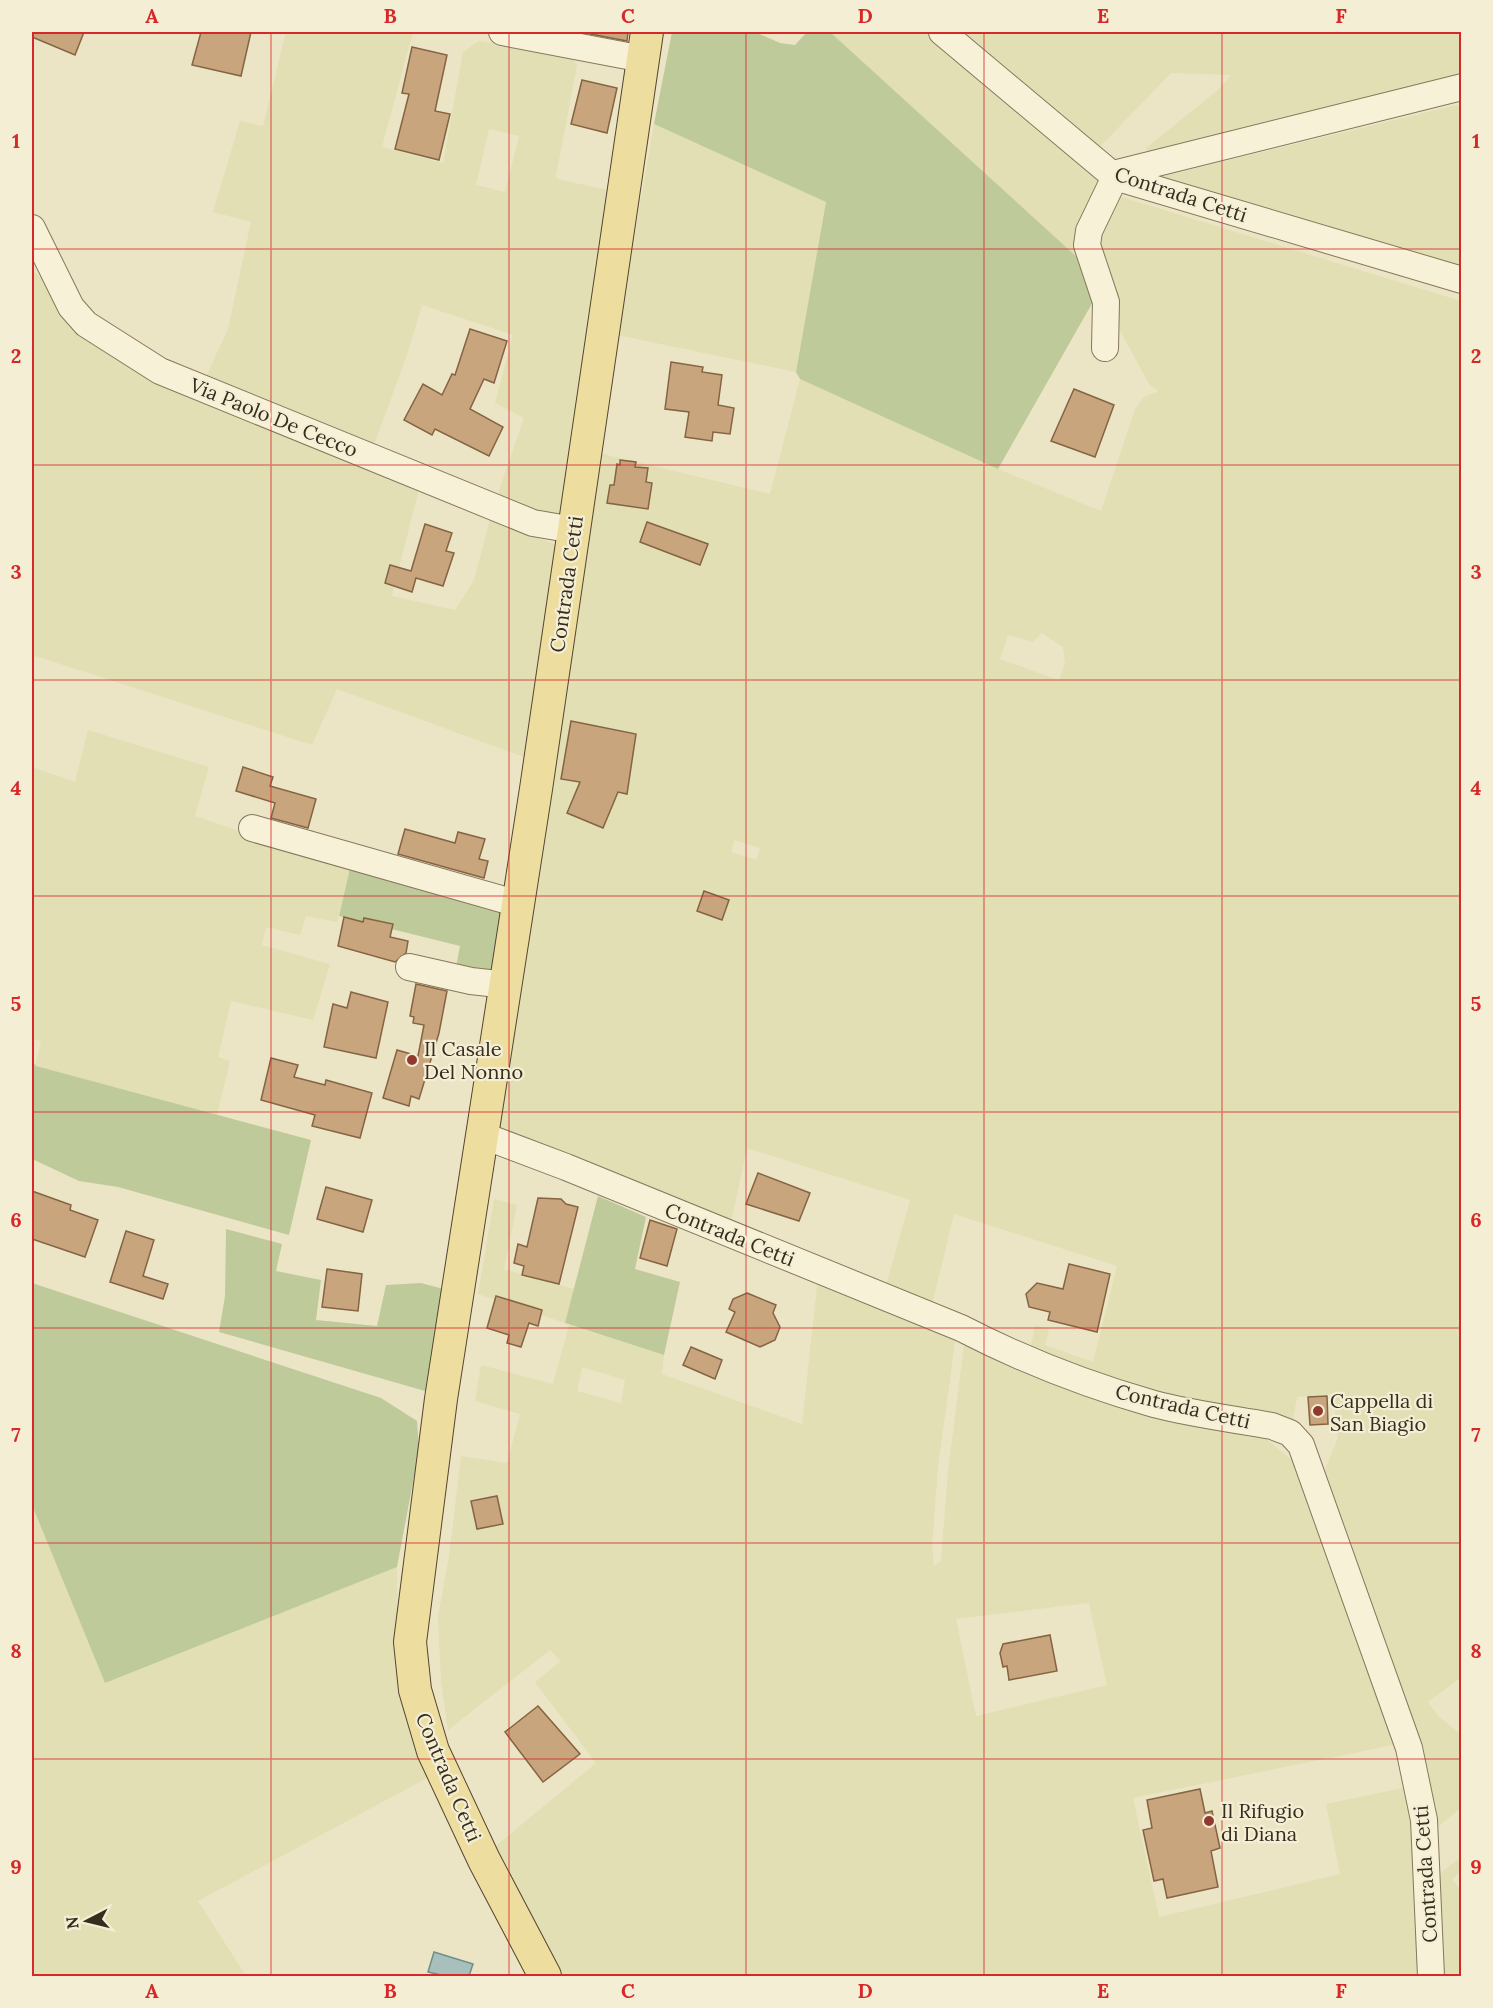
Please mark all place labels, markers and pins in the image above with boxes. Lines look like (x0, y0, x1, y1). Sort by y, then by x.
place label: Il Casale Del Nonno (424, 1036, 523, 1084)
marker: Il Casale Del Nonno (405, 1053, 419, 1067)
place label: Cappella di San Biagio (1330, 1388, 1433, 1436)
marker: Cappella di San Biagio (1311, 1404, 1325, 1418)
place label: Il Rifugio di Diana (1221, 1798, 1304, 1846)
marker: Il Rifugio di Diana (1202, 1814, 1216, 1828)

